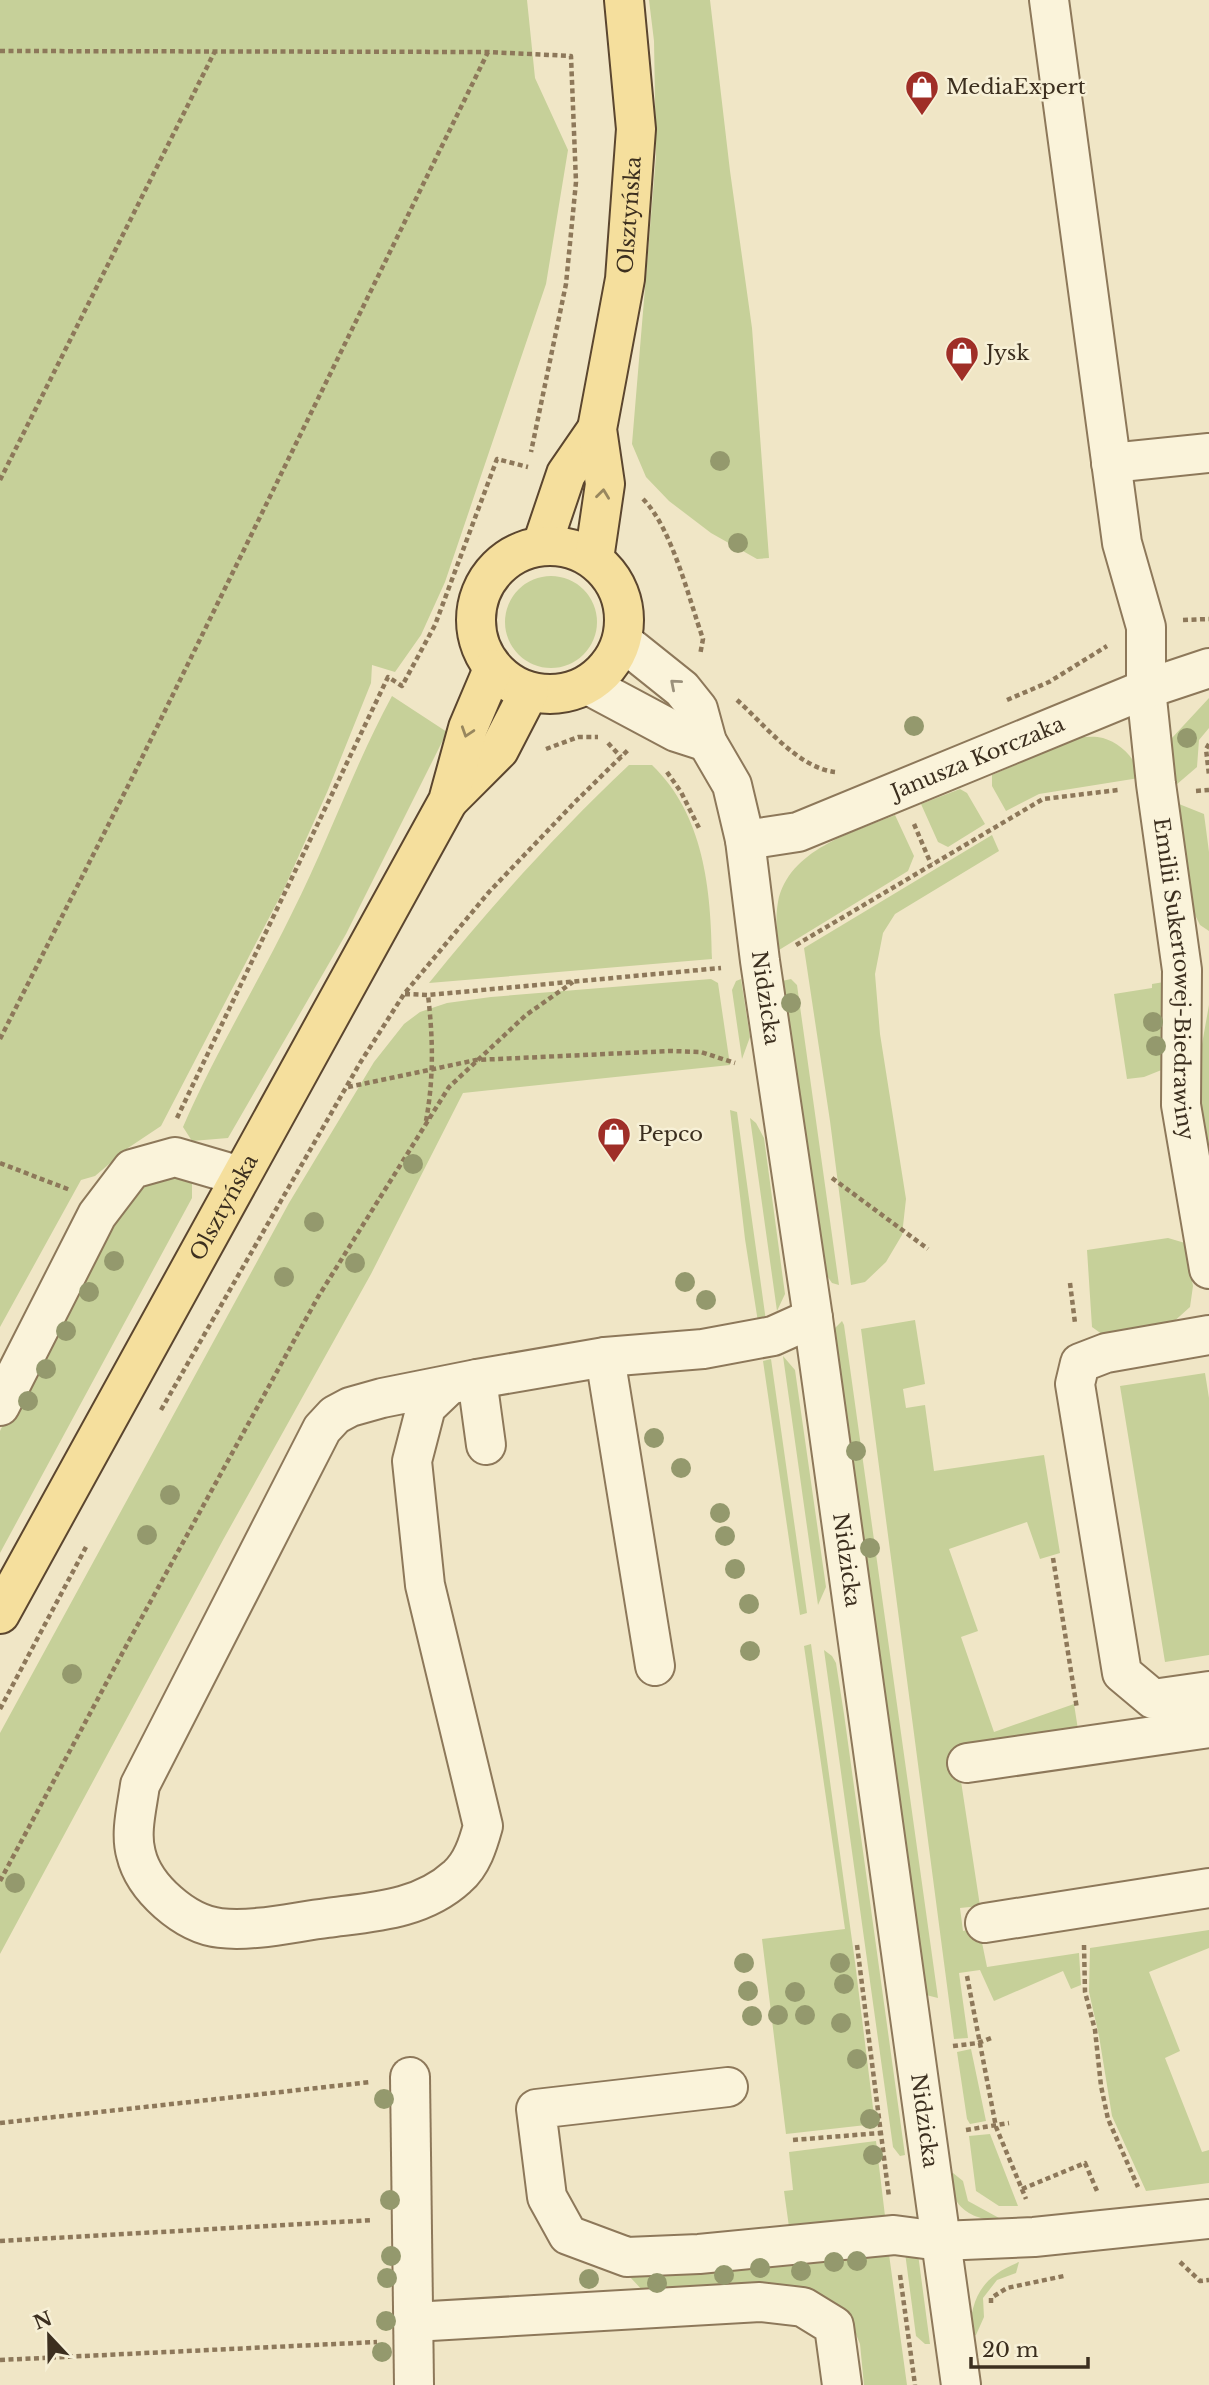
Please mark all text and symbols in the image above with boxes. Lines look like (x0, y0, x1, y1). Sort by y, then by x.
shop icon: MediaExpert (903, 68, 941, 117)
place label: MediaExpert (946, 74, 1086, 100)
street label: Olsztyńska (612, 155, 647, 275)
shop icon: Jysk (943, 334, 981, 383)
place label: Jysk (983, 340, 1029, 366)
one-way arrow (596, 488, 611, 500)
one-way arrow (670, 680, 683, 692)
street label: Janusza Korczaka (885, 711, 1069, 806)
one-way arrow (461, 726, 475, 738)
street label: Emilii Sukertowej-Biedrawiny (1148, 816, 1200, 1143)
street label: Nidzicka (746, 949, 785, 1047)
shop icon: Pepco (595, 1115, 633, 1164)
place label: Pepco (638, 1121, 703, 1147)
street label: Olsztyńska (184, 1149, 264, 1265)
street label: Nidzicka (827, 1511, 866, 1609)
street label: Nidzicka (905, 2072, 944, 2170)
north arrow (14, 2301, 84, 2371)
text: N (30, 2307, 56, 2335)
scale bar (971, 2326, 1088, 2370)
text: 20 m (982, 2337, 1039, 2363)

